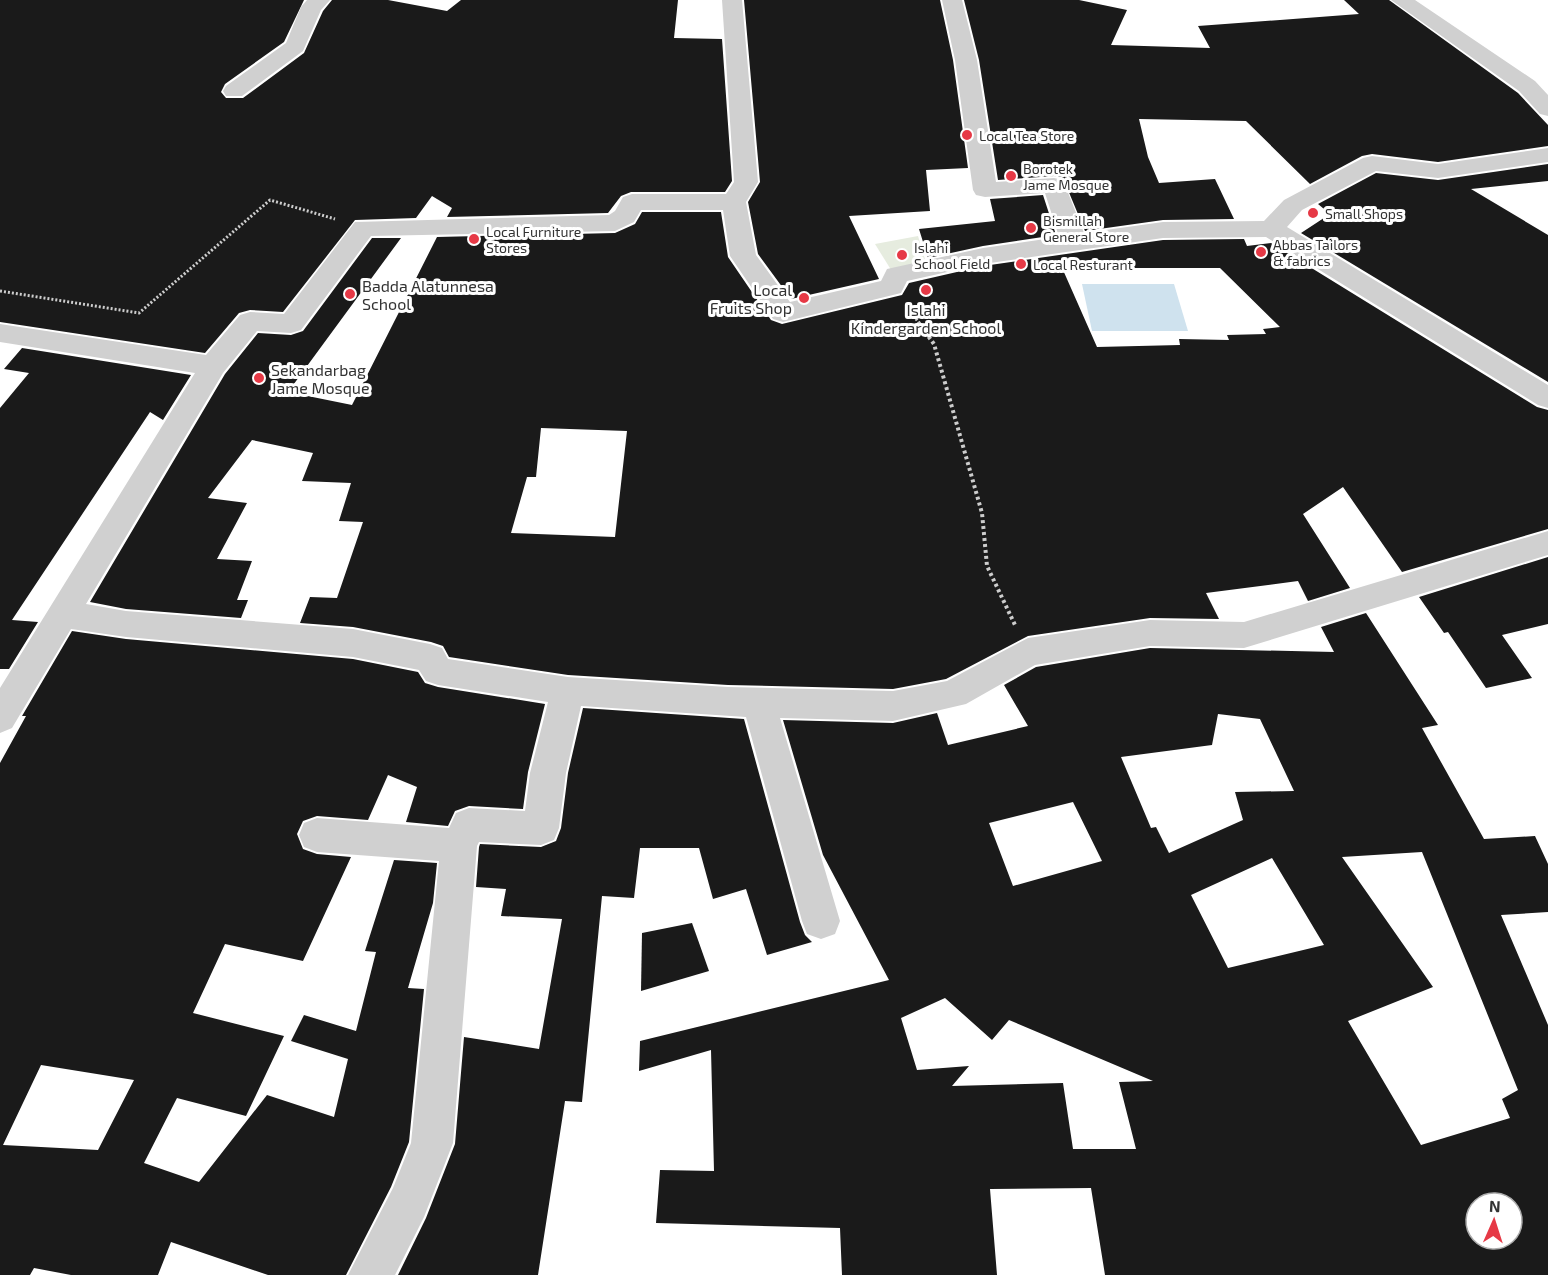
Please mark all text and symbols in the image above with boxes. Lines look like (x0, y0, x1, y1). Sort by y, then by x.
place label: Local Tea Store (979, 127, 1074, 144)
marker: Local Tea Store (960, 128, 974, 142)
place label: Borotek Jame Mosque (1023, 160, 1109, 193)
marker: Borotek Jame Mosque (1004, 169, 1018, 183)
place label: Small Shops (1325, 205, 1403, 222)
marker: Small Shops (1306, 206, 1320, 220)
place label: Bismillah General Store (1043, 212, 1129, 245)
marker: Bismillah General Store (1024, 221, 1038, 235)
place label: Local Furniture Stores (486, 223, 581, 256)
marker: Local Furniture Stores (467, 232, 481, 246)
place label: Abbas Tailors & fabrics (1273, 236, 1358, 269)
place label: Islahi School Field (914, 239, 990, 272)
marker: Abbas Tailors & fabrics (1254, 245, 1268, 259)
marker: Islahi School Field (895, 248, 909, 262)
place label: Local Resturant (1033, 256, 1133, 273)
marker: Local Resturant (1014, 257, 1028, 271)
place label: Badda Alatunnesa School (362, 276, 494, 313)
place label: Local Fruits Shop (710, 280, 792, 317)
marker: Islahi Kindergarden School (919, 283, 933, 297)
marker: Badda Alatunnesa School (343, 287, 357, 301)
marker: Local Fruits Shop (797, 291, 811, 305)
place label: Islahi Kindergarden School (851, 300, 1001, 337)
place label: Sekandarbag Jame Mosque (271, 360, 369, 397)
marker: Sekandarbag Jame Mosque (252, 371, 266, 385)
north arrow (1464, 1191, 1524, 1251)
text: N (1489, 1196, 1501, 1215)

